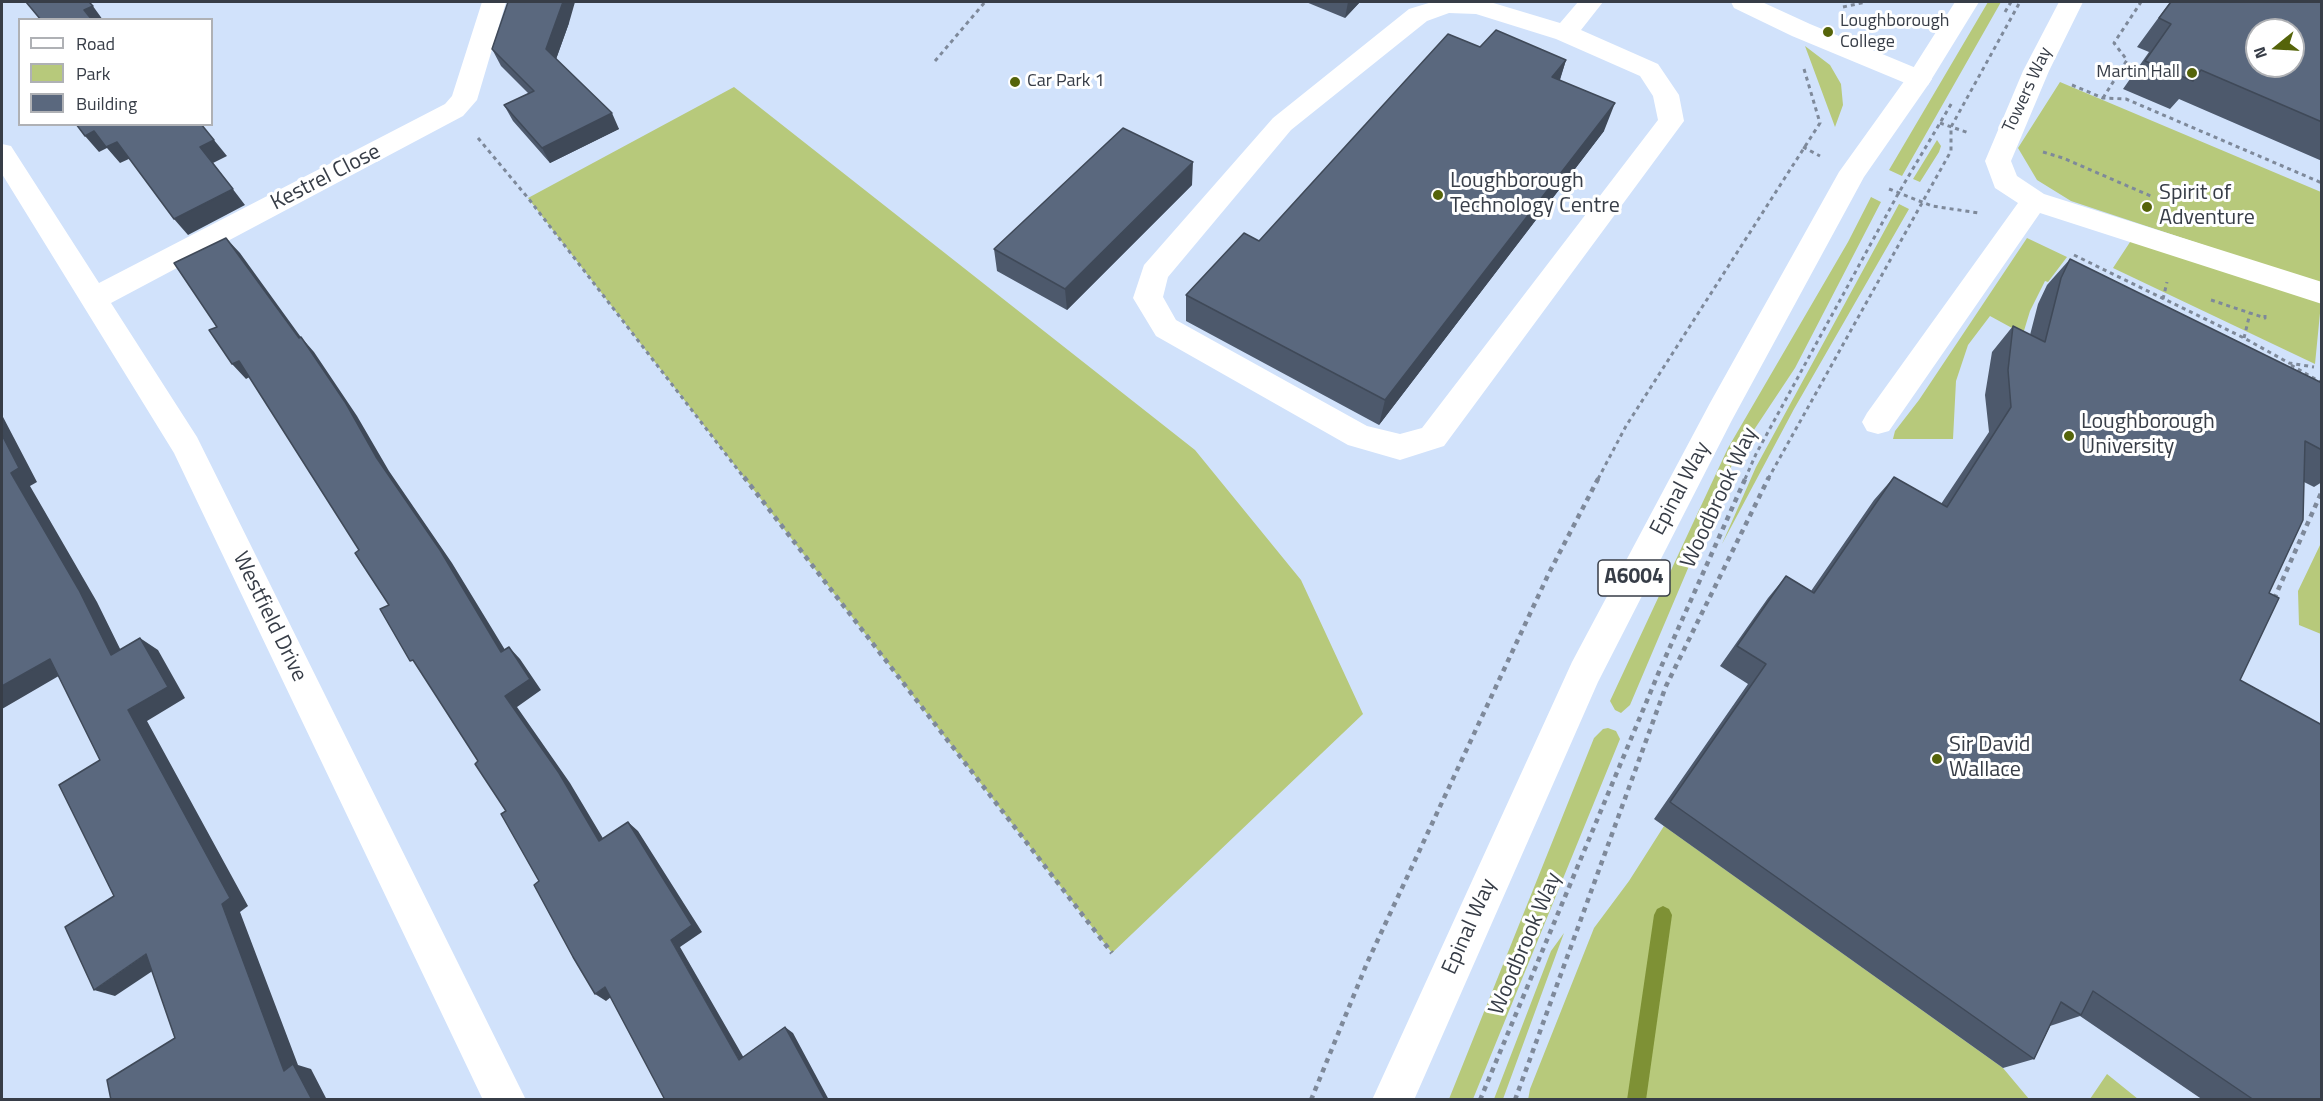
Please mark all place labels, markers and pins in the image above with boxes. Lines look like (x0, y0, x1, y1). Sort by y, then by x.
place label: Loughborough College (1840, 11, 1950, 54)
marker: Loughborough College (1821, 25, 1835, 39)
place label: Martin Hall (2096, 62, 2180, 84)
marker: Martin Hall (2185, 66, 2199, 80)
place label: Car Park 1 (1027, 71, 1104, 93)
marker: Car Park 1 (1008, 75, 1022, 89)
place label: Loughborough Technology Centre (1450, 169, 1620, 220)
place label: Spirit of Adventure (2159, 181, 2255, 232)
marker: Loughborough Technology Centre (1431, 188, 1445, 202)
marker: Spirit of Adventure (2140, 200, 2154, 214)
place label: Loughborough University (2081, 410, 2215, 462)
marker: Loughborough University (2062, 429, 2076, 443)
place label: Sir David Wallace (1949, 733, 2030, 784)
marker: Sir David Wallace (1930, 752, 1944, 766)

